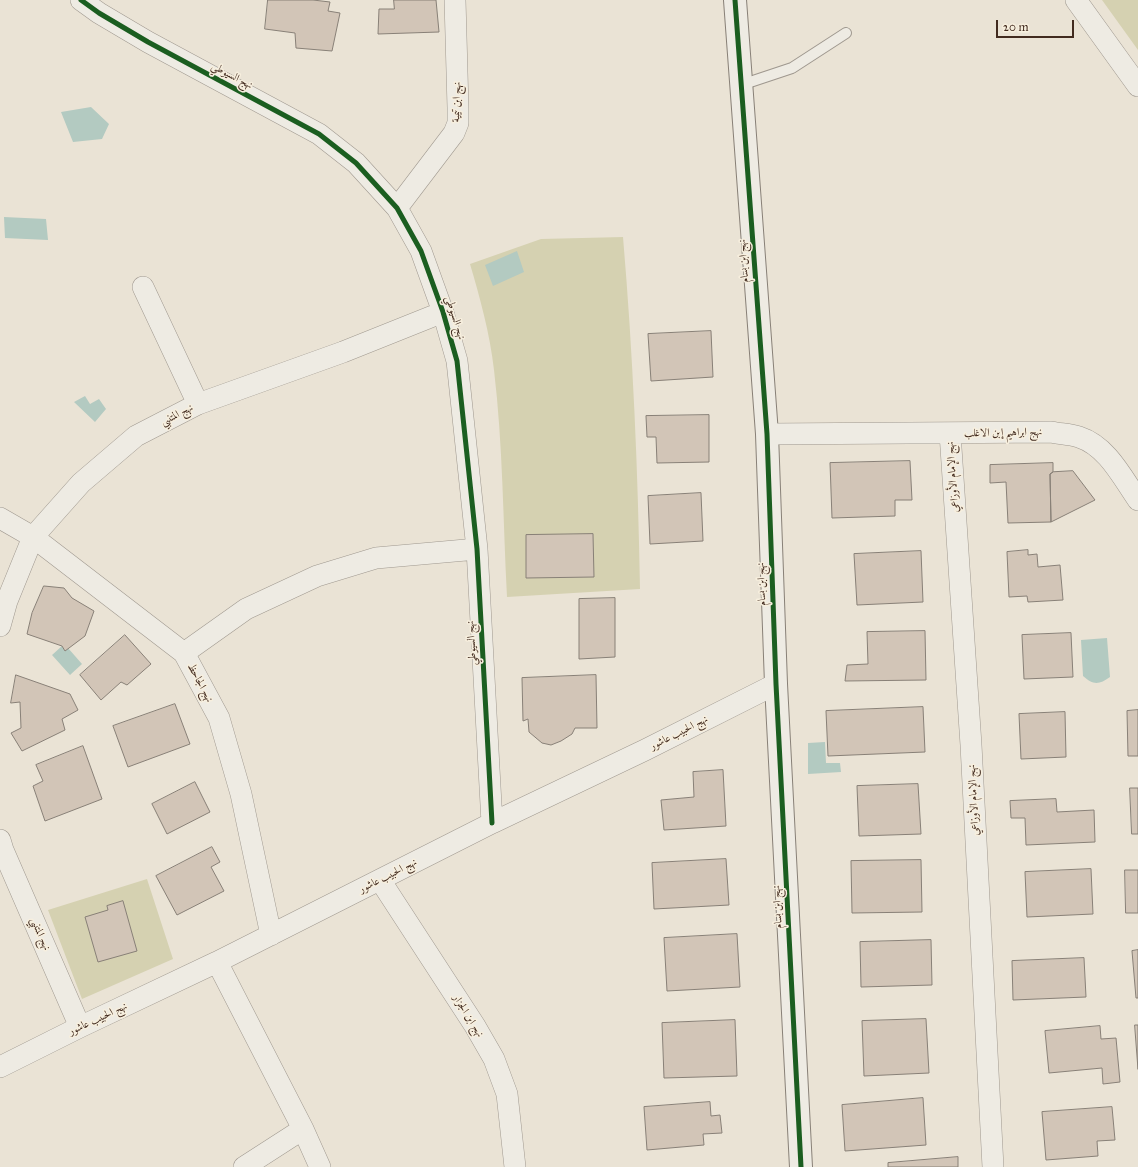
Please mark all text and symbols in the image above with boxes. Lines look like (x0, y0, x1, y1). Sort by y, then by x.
scale bar (998, 12, 1076, 38)
text: 20 m (1003, 20, 1029, 34)
street label: نهج السيوطي (209, 60, 255, 92)
street label: نهج ابن تيمية (450, 81, 464, 123)
street label: نهج ابن بسام (736, 239, 752, 283)
street label: نهج السيوطي (442, 295, 468, 341)
street label: نهج المتنبي (158, 401, 196, 429)
street label: نهج ابراهيم إبن الاغلب (964, 426, 1042, 440)
street label: نهج الإمام الأوزاعي (944, 441, 962, 513)
street label: نهج ابن بسام (755, 562, 769, 606)
street label: نهج السيوطي (464, 620, 480, 666)
street label: نهج الجاحظ (184, 661, 216, 705)
street label: نهج الحبيب عاشور (648, 713, 710, 753)
street label: نهج الإمام الأوزاعي (966, 764, 982, 836)
street label: نهج الحبيب عاشور (357, 856, 419, 896)
street label: نهج ابن بسام (770, 885, 786, 929)
street label: نهج المتنبي (27, 915, 53, 953)
street label: نهج ابن الجزار (450, 992, 486, 1040)
street label: نهج الحبيب عاشور (67, 1000, 129, 1038)

